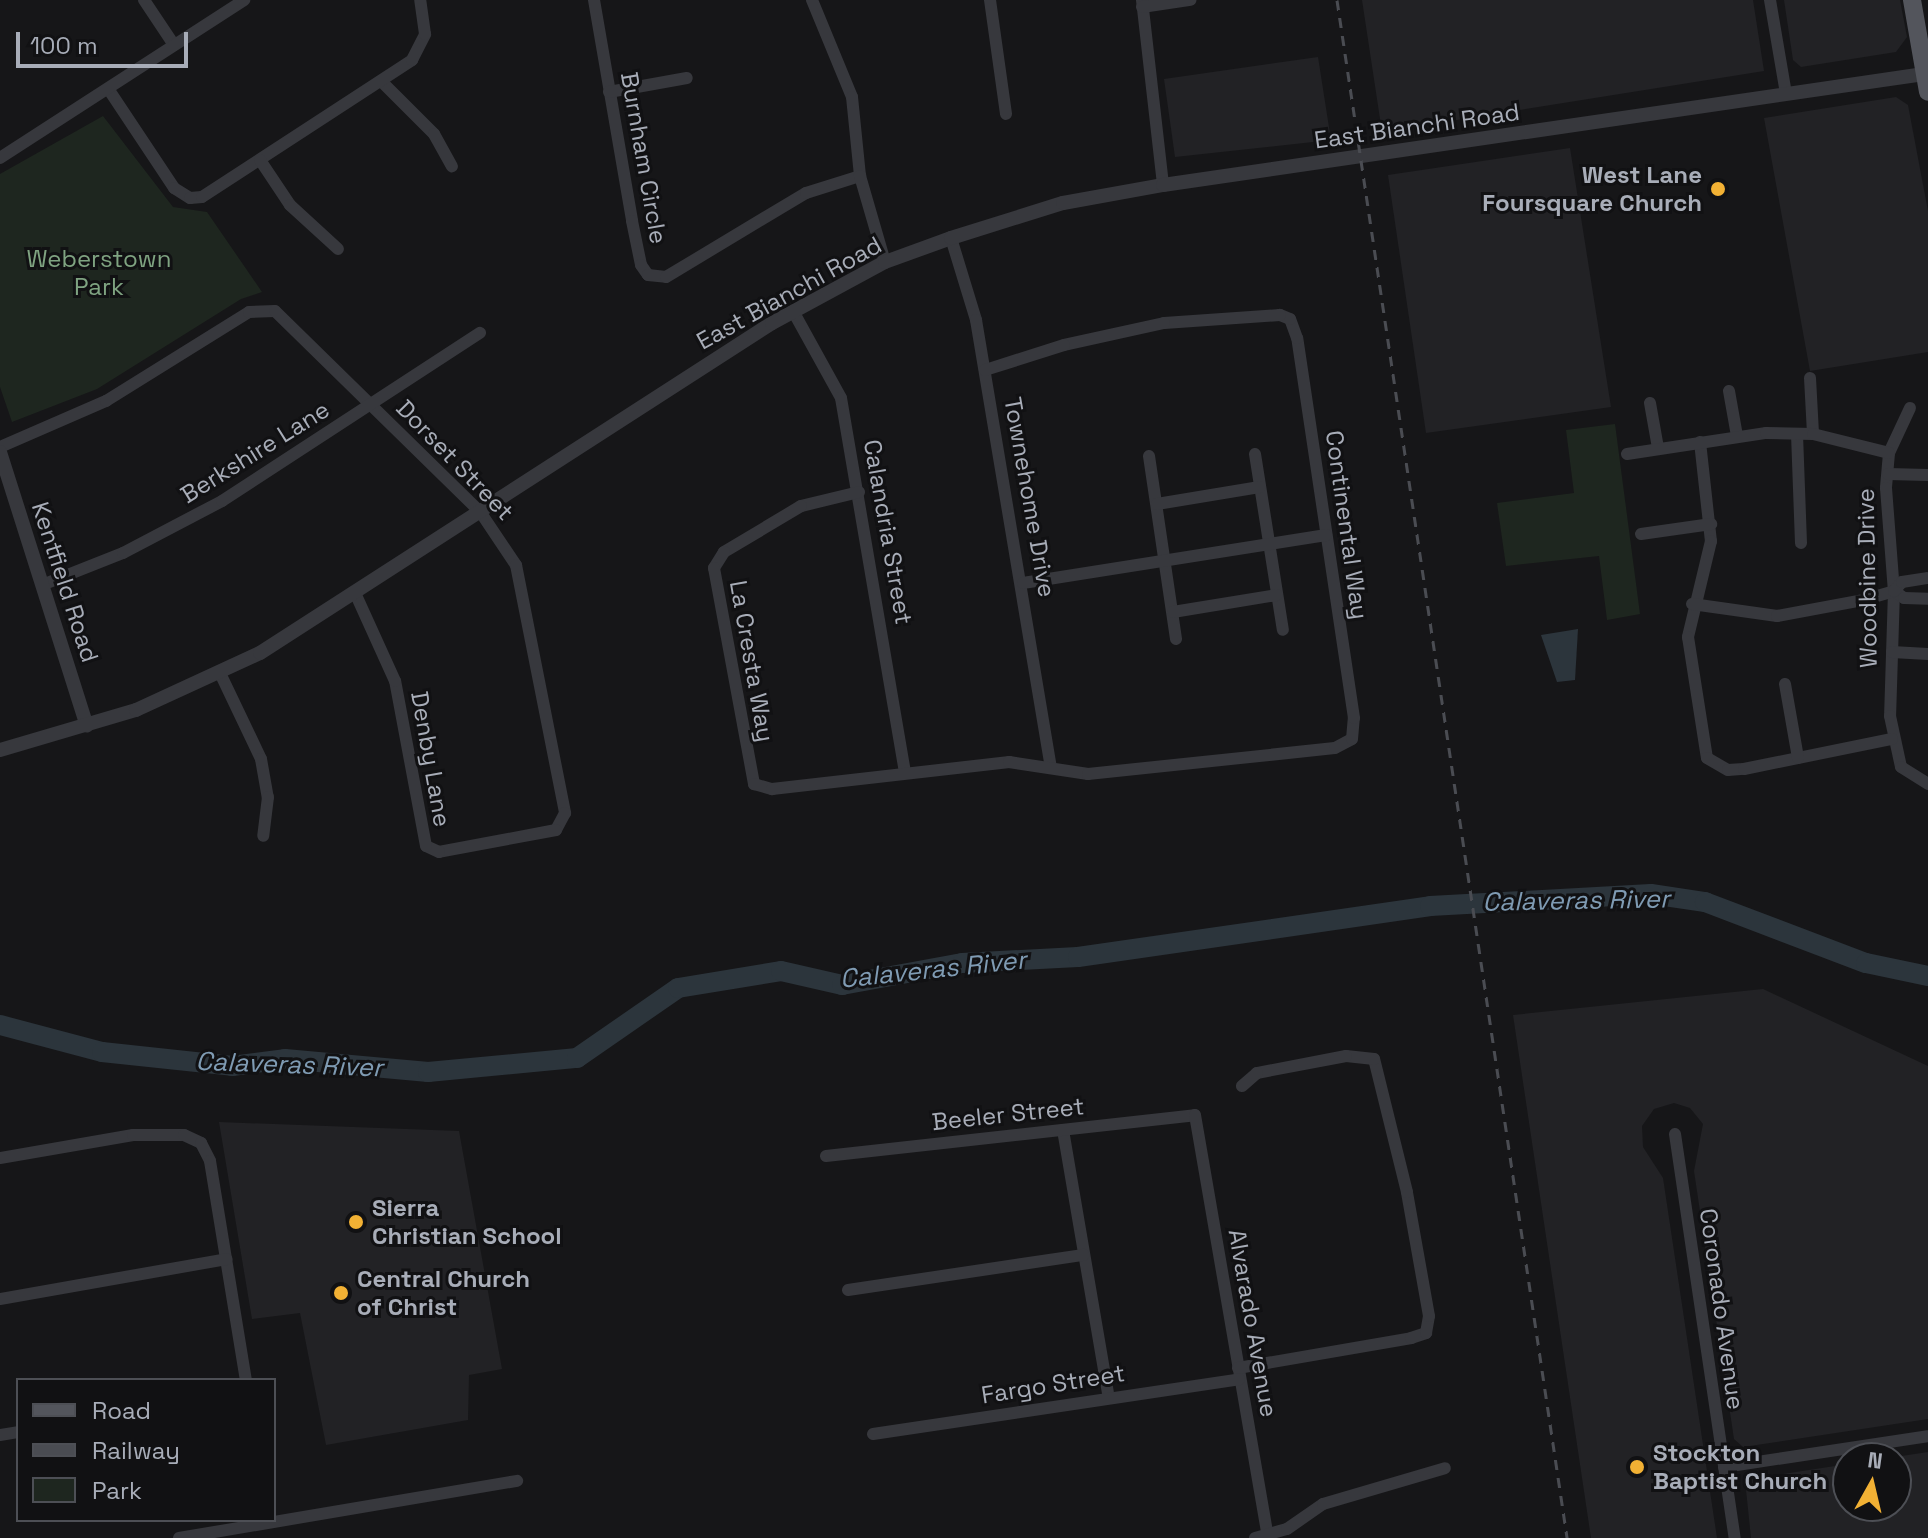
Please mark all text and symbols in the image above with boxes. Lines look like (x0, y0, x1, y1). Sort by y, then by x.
scale bar (20, 16, 192, 66)
text: 100 m (30, 30, 98, 61)
street label: Burnham Circle (615, 70, 673, 246)
street label: East Bianchi Road (1312, 97, 1522, 155)
place label: West Lane Foursquare Church (1482, 161, 1702, 217)
marker: West Lane Foursquare Church (1709, 180, 1727, 198)
street label: East Bianchi Road (691, 230, 887, 356)
park label: Weberstown Park (27, 245, 171, 301)
street label: Dorset Street (390, 394, 520, 526)
street label: Berkshire Lane (175, 395, 335, 509)
street label: Townehome Drive (998, 395, 1062, 599)
street label: Continental Way (1319, 429, 1375, 621)
street label: Calandria Street (858, 437, 918, 627)
street label: Woodbine Drive (1851, 488, 1883, 668)
street label: Kentfield Road (26, 498, 104, 666)
street label: La Cresta Way (724, 578, 780, 744)
street label: Denby Lane (405, 689, 457, 829)
water label: Calaveras River (1482, 884, 1670, 918)
water label: Calaveras River (838, 945, 1028, 995)
water label: Calaveras River (195, 1046, 383, 1084)
street label: Beeler Street (930, 1092, 1086, 1136)
place label: Sierra Christian School (372, 1194, 562, 1250)
street label: Coronado Avenue (1694, 1206, 1750, 1412)
marker: Sierra Christian School (347, 1213, 365, 1231)
street label: Alvarado Avenue (1222, 1227, 1284, 1419)
place label: Central Church of Christ (357, 1265, 530, 1321)
marker: Central Church of Christ (332, 1284, 350, 1302)
street label: Fargo Street (979, 1358, 1127, 1410)
legend (16, 1378, 276, 1522)
text: Road (92, 1395, 151, 1426)
text: Railway (92, 1435, 180, 1466)
place label: Stockton Baptist Church (1653, 1439, 1827, 1495)
north arrow (1832, 1442, 1912, 1522)
text: N (1866, 1445, 1884, 1475)
marker: Stockton Baptist Church (1628, 1458, 1646, 1476)
text: Park (92, 1475, 142, 1506)

